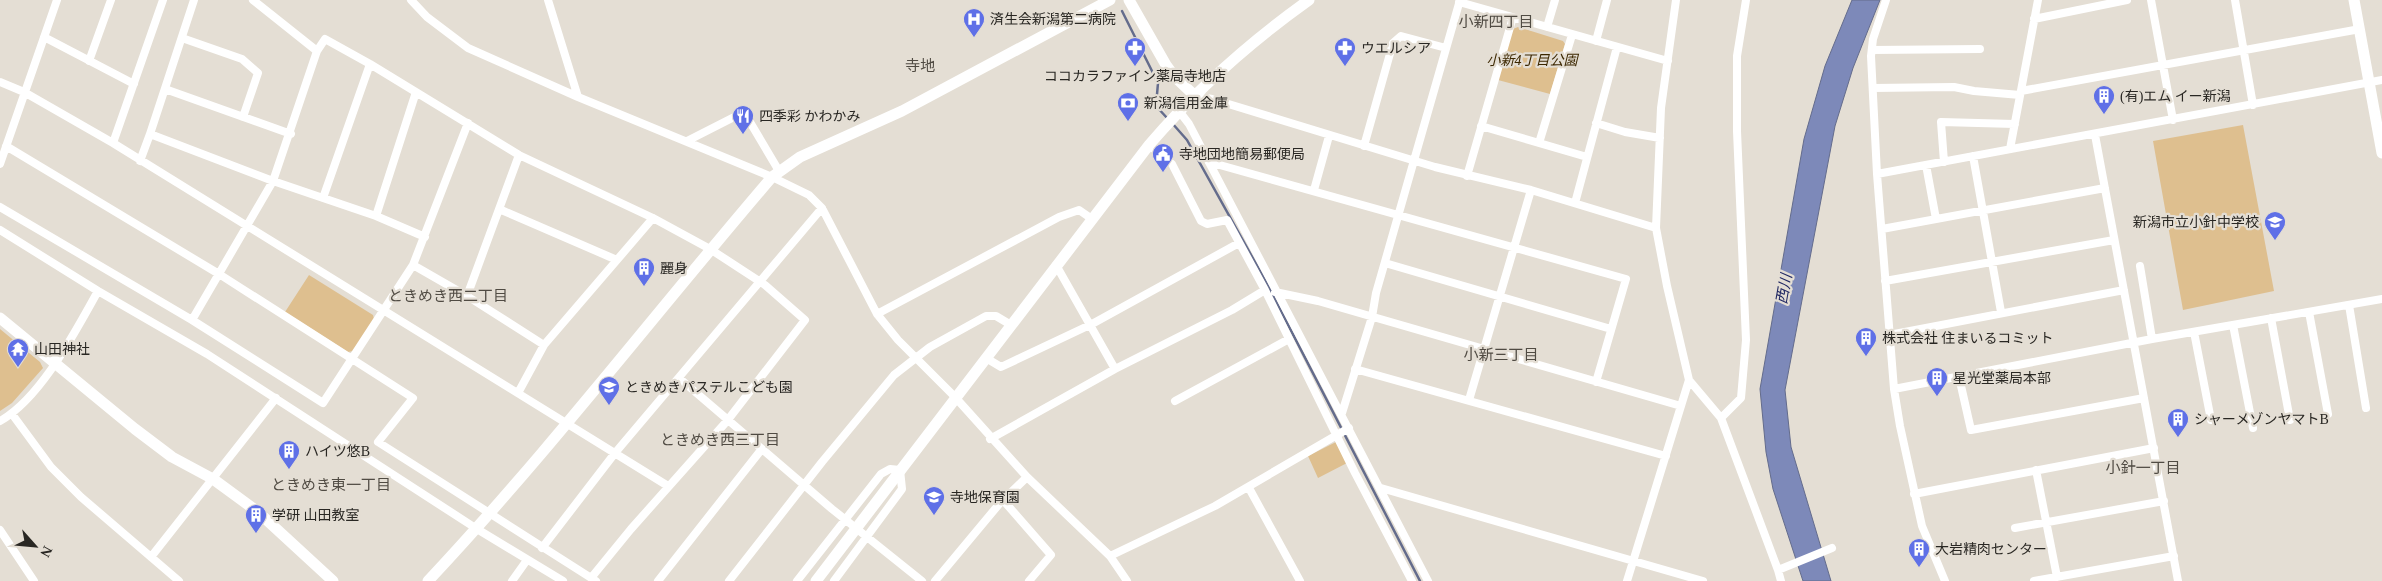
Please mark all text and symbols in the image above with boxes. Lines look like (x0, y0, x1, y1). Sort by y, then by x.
hospital icon: 済生会新潟第二病院 (962, 7, 986, 38)
place label: 済生会新潟第二病院 (990, 11, 1116, 27)
district label: 小新四丁目 (1458, 14, 1534, 30)
pharmacy icon: ココカラファイン薬局寺地店 (1123, 36, 1147, 67)
pharmacy icon: ウエルシア (1333, 36, 1357, 67)
place label: ウエルシア (1361, 41, 1431, 56)
park label: 小新4丁目公園 (1487, 53, 1579, 68)
district label: 寺地 (905, 58, 935, 74)
place label: ココカラファイン薬局寺地店 (1044, 69, 1226, 84)
building icon: (有)エム イー新潟 (2092, 84, 2116, 115)
place label: (有)エム イー新潟 (2120, 89, 2231, 105)
bank icon: 新潟信用金庫 (1116, 91, 1140, 122)
place label: 新潟信用金庫 (1144, 96, 1228, 111)
restaurant icon: 四季彩 かわかみ (731, 104, 755, 135)
place label: 四季彩 かわかみ (759, 109, 861, 124)
public building icon: 寺地団地簡易郵便局 (1151, 142, 1175, 173)
place label: 寺地団地簡易郵便局 (1179, 147, 1305, 162)
school or university icon: 新潟市立小針中学校 (2263, 210, 2287, 241)
place label: 新潟市立小針中学校 (2133, 215, 2259, 230)
building icon: 麗身 (632, 256, 656, 287)
place label: 麗身 (660, 261, 688, 276)
water label: 西川 (1774, 271, 1795, 305)
district label: ときめき西二丁目 (388, 288, 508, 304)
building icon: 株式会社 住まいるコミット (1854, 326, 1878, 357)
place label: 株式会社 住まいるコミット (1882, 331, 2054, 346)
temple icon: 山田神社 (6, 337, 30, 368)
place label: 山田神社 (34, 342, 90, 357)
district label: 小新三丁目 (1463, 347, 1539, 363)
building icon: 星光堂薬局本部 (1925, 366, 1949, 397)
place label: 星光堂薬局本部 (1953, 371, 2051, 386)
school or university icon: ときめきパステルこども園 (597, 375, 621, 406)
place label: ときめきパステルこども園 (625, 380, 793, 395)
building icon: シャーメゾンヤマトB (2166, 407, 2190, 438)
place label: シャーメゾンヤマトB (2194, 412, 2329, 427)
district label: ときめき西三丁目 (660, 432, 780, 448)
building icon: ハイツ悠B (277, 439, 301, 470)
place label: ハイツ悠B (305, 444, 370, 459)
district label: 小針一丁目 (2105, 460, 2181, 476)
district label: ときめき東一丁目 (271, 477, 391, 493)
school or university icon: 寺地保育園 (922, 485, 946, 516)
place label: 寺地保育園 (950, 490, 1020, 505)
building icon: 学研 山田教室 (244, 503, 268, 534)
place label: 学研 山田教室 (272, 508, 360, 523)
north arrow (10, 521, 60, 571)
building icon: 大岩精肉センター (1907, 537, 1931, 568)
place label: 大岩精肉センター (1935, 541, 2047, 557)
text: N (37, 544, 55, 560)

